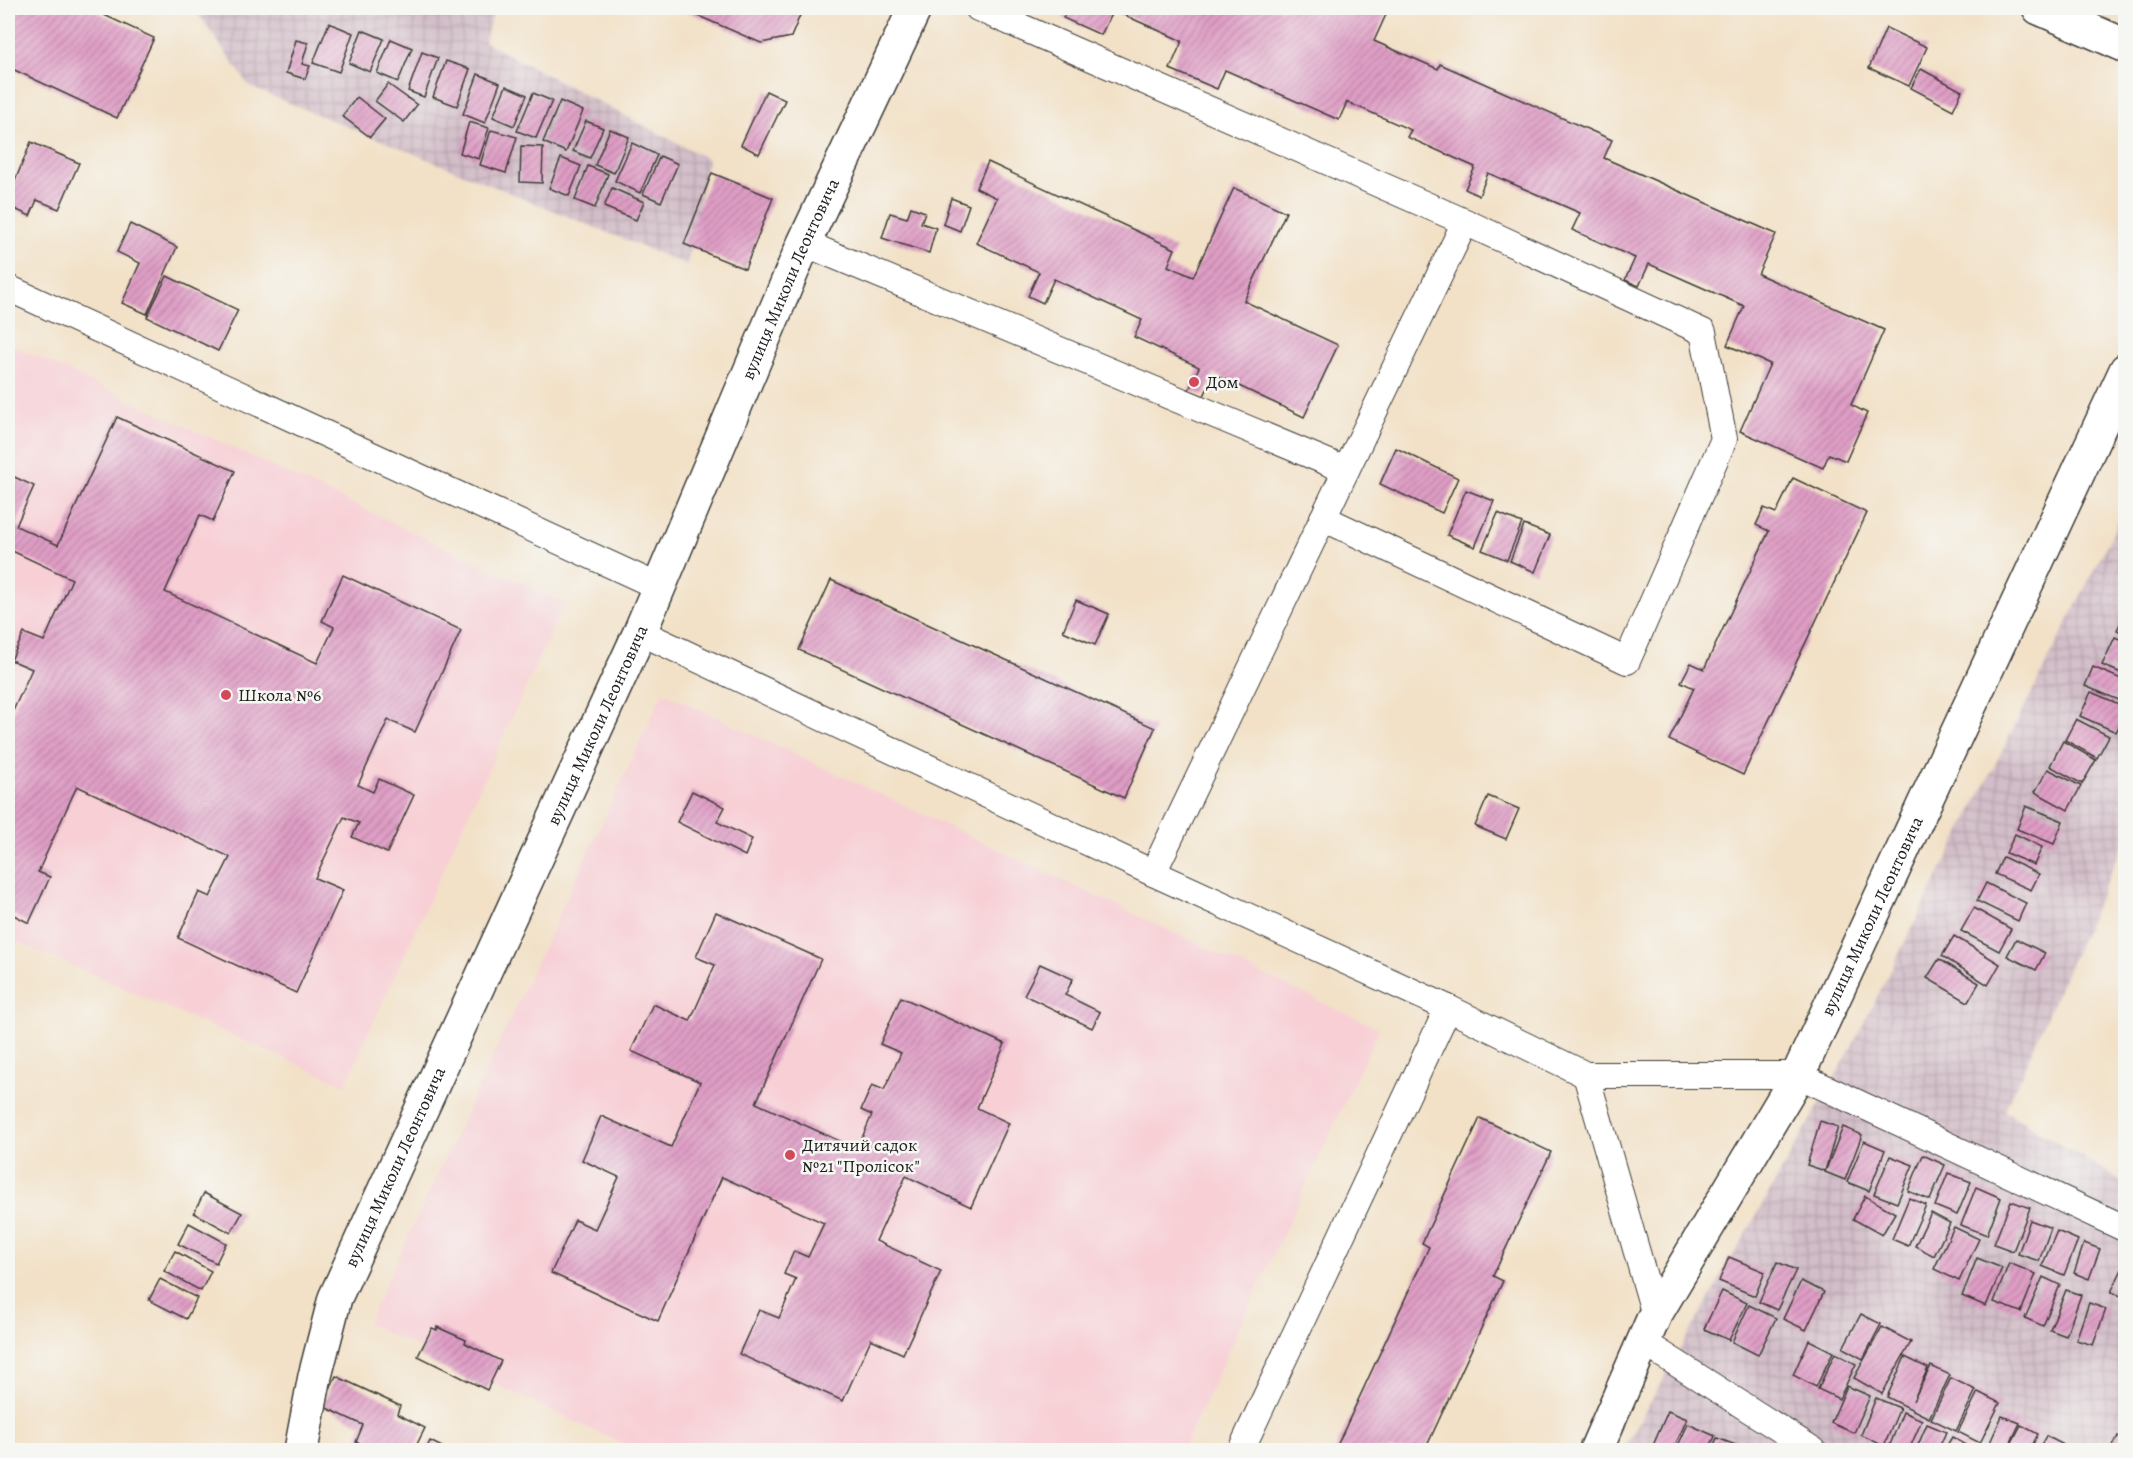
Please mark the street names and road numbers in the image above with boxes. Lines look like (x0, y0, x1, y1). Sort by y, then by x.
street label: вулиця Миколи Леонтовича (736, 174, 845, 383)
street label: вулиця Миколи Леонтовича (541, 621, 654, 829)
street label: вулиця Миколи Леонтовича (1815, 812, 1929, 1020)
street label: вулиця Миколи Леонтовича (339, 1062, 452, 1271)

